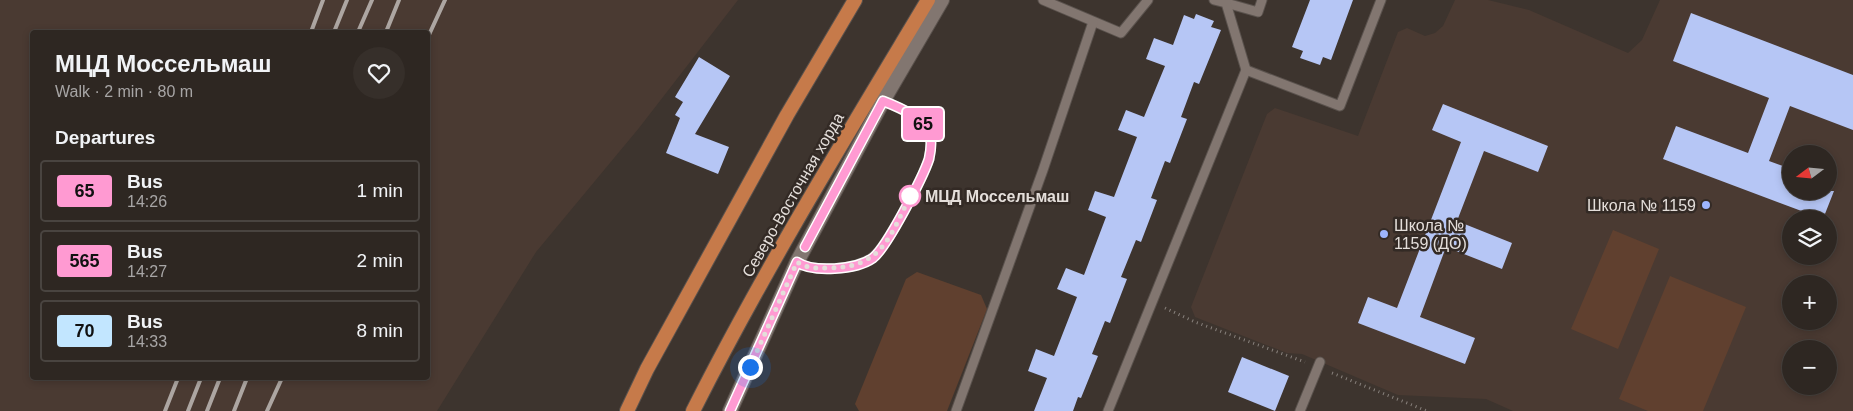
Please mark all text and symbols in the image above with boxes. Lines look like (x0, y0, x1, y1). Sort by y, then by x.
button: heart (353, 47, 405, 99)
text: МЦД Моссельмаш (55, 50, 271, 77)
text: Walk · 2 min · 80 m (55, 83, 193, 100)
line badge: 65 (900, 108, 946, 140)
street label: Северо-Восточная хорда (739, 110, 847, 280)
text: 65 (913, 114, 933, 134)
text: Departures (55, 127, 155, 148)
north arrow (1782, 145, 1838, 200)
map controls (1782, 145, 1837, 395)
text: Bus (127, 171, 163, 192)
text: 1 min (357, 180, 403, 201)
text: 65 (74, 181, 95, 201)
marker: МЦД Моссельмаш (899, 185, 921, 207)
place label: МЦД Моссельмаш (925, 188, 1069, 205)
text: 14:26 (127, 193, 167, 210)
place label: Школа № 1159 (1587, 197, 1696, 214)
marker: Школа № 1159 (1700, 199, 1712, 211)
button: layers (1782, 210, 1837, 265)
place label: Школа № 1159 (ДО) (1394, 217, 1467, 252)
marker: Школа № 1159 (ДО) (1378, 228, 1390, 240)
text: Bus (127, 241, 163, 262)
text: 2 min (357, 250, 403, 271)
text: 565 (69, 251, 100, 271)
text: 14:27 (127, 263, 167, 280)
button: + (1782, 275, 1837, 330)
text: Bus (127, 311, 163, 332)
text: 8 min (357, 320, 403, 341)
text: 70 (74, 321, 95, 341)
text: 14:33 (127, 333, 167, 350)
button: − (1782, 340, 1837, 395)
your location (738, 355, 763, 380)

